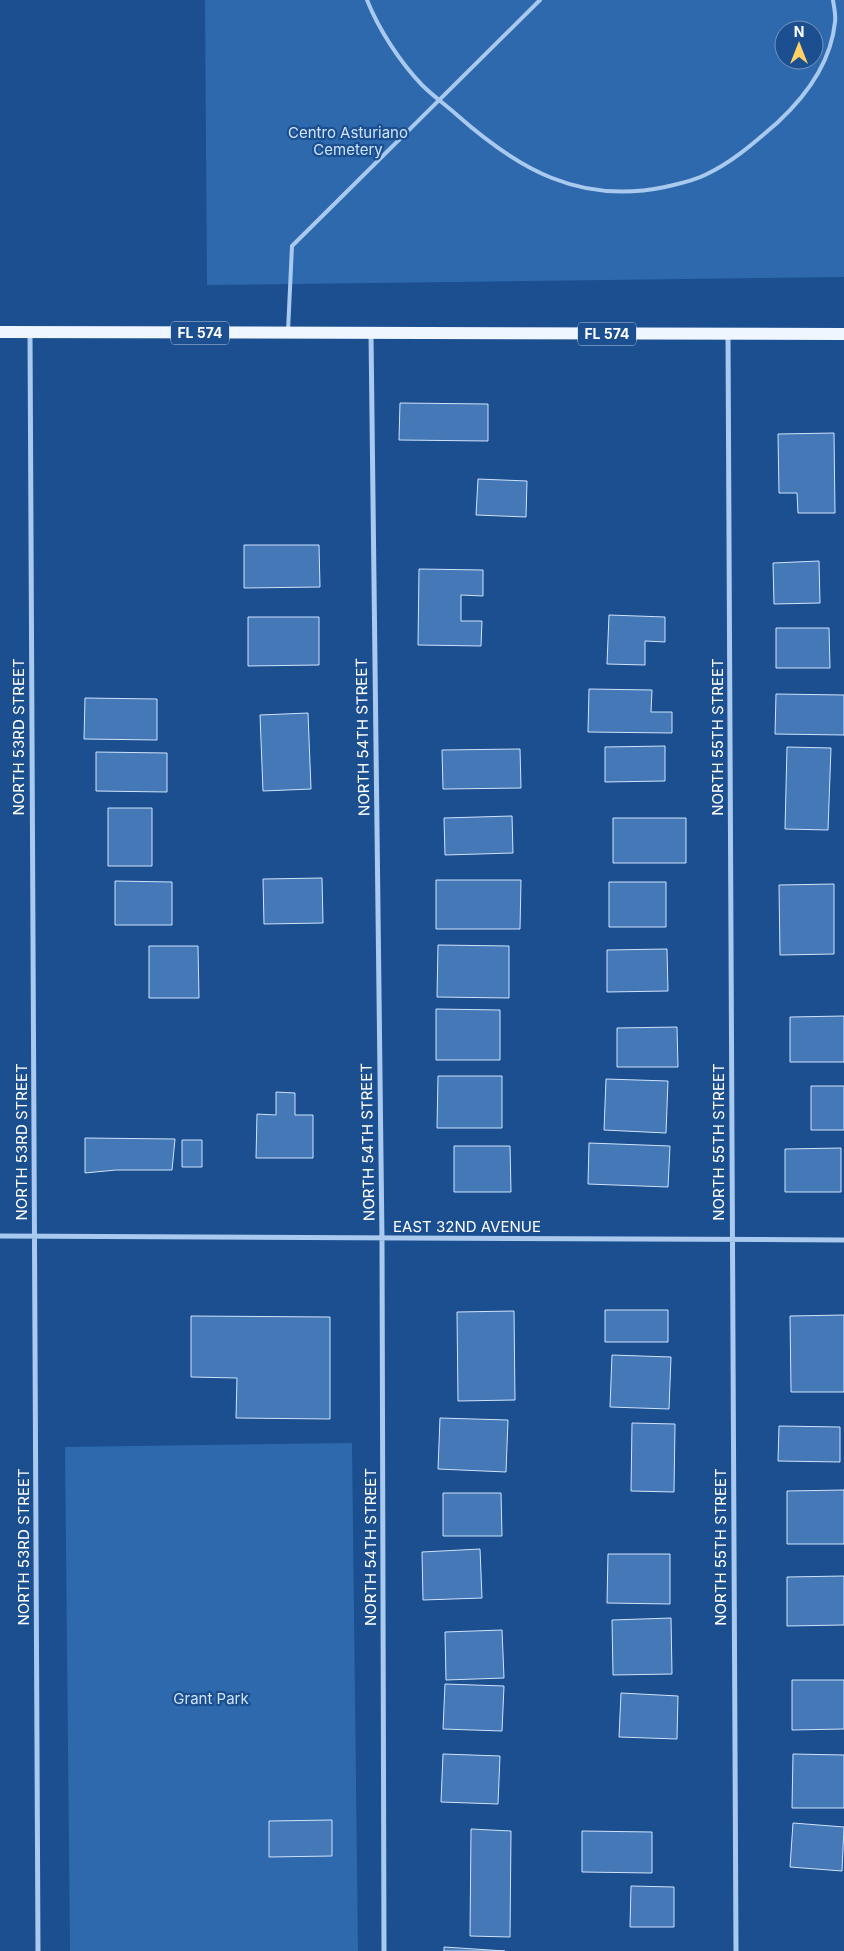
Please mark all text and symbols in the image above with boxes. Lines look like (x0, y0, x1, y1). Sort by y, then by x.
north arrow (774, 20, 824, 70)
text: N (794, 23, 804, 40)
park label: Centro Asturiano Cemetery (288, 123, 408, 159)
road number: FL 574 (171, 322, 229, 344)
road number: FL 574 (578, 322, 636, 346)
street label: NORTH 53RD STREET (9, 658, 28, 816)
street label: NORTH 54TH STREET (352, 658, 373, 816)
street label: NORTH 55TH STREET (708, 658, 727, 816)
street label: NORTH 53RD STREET (12, 1063, 31, 1221)
street label: NORTH 54TH STREET (357, 1063, 378, 1221)
street label: NORTH 55TH STREET (709, 1063, 728, 1221)
street label: EAST 32ND AVENUE (393, 1217, 541, 1236)
street label: NORTH 53RD STREET (14, 1468, 33, 1626)
street label: NORTH 54TH STREET (361, 1468, 380, 1626)
street label: NORTH 55TH STREET (711, 1468, 730, 1626)
park label: Grant Park (173, 1689, 249, 1708)

